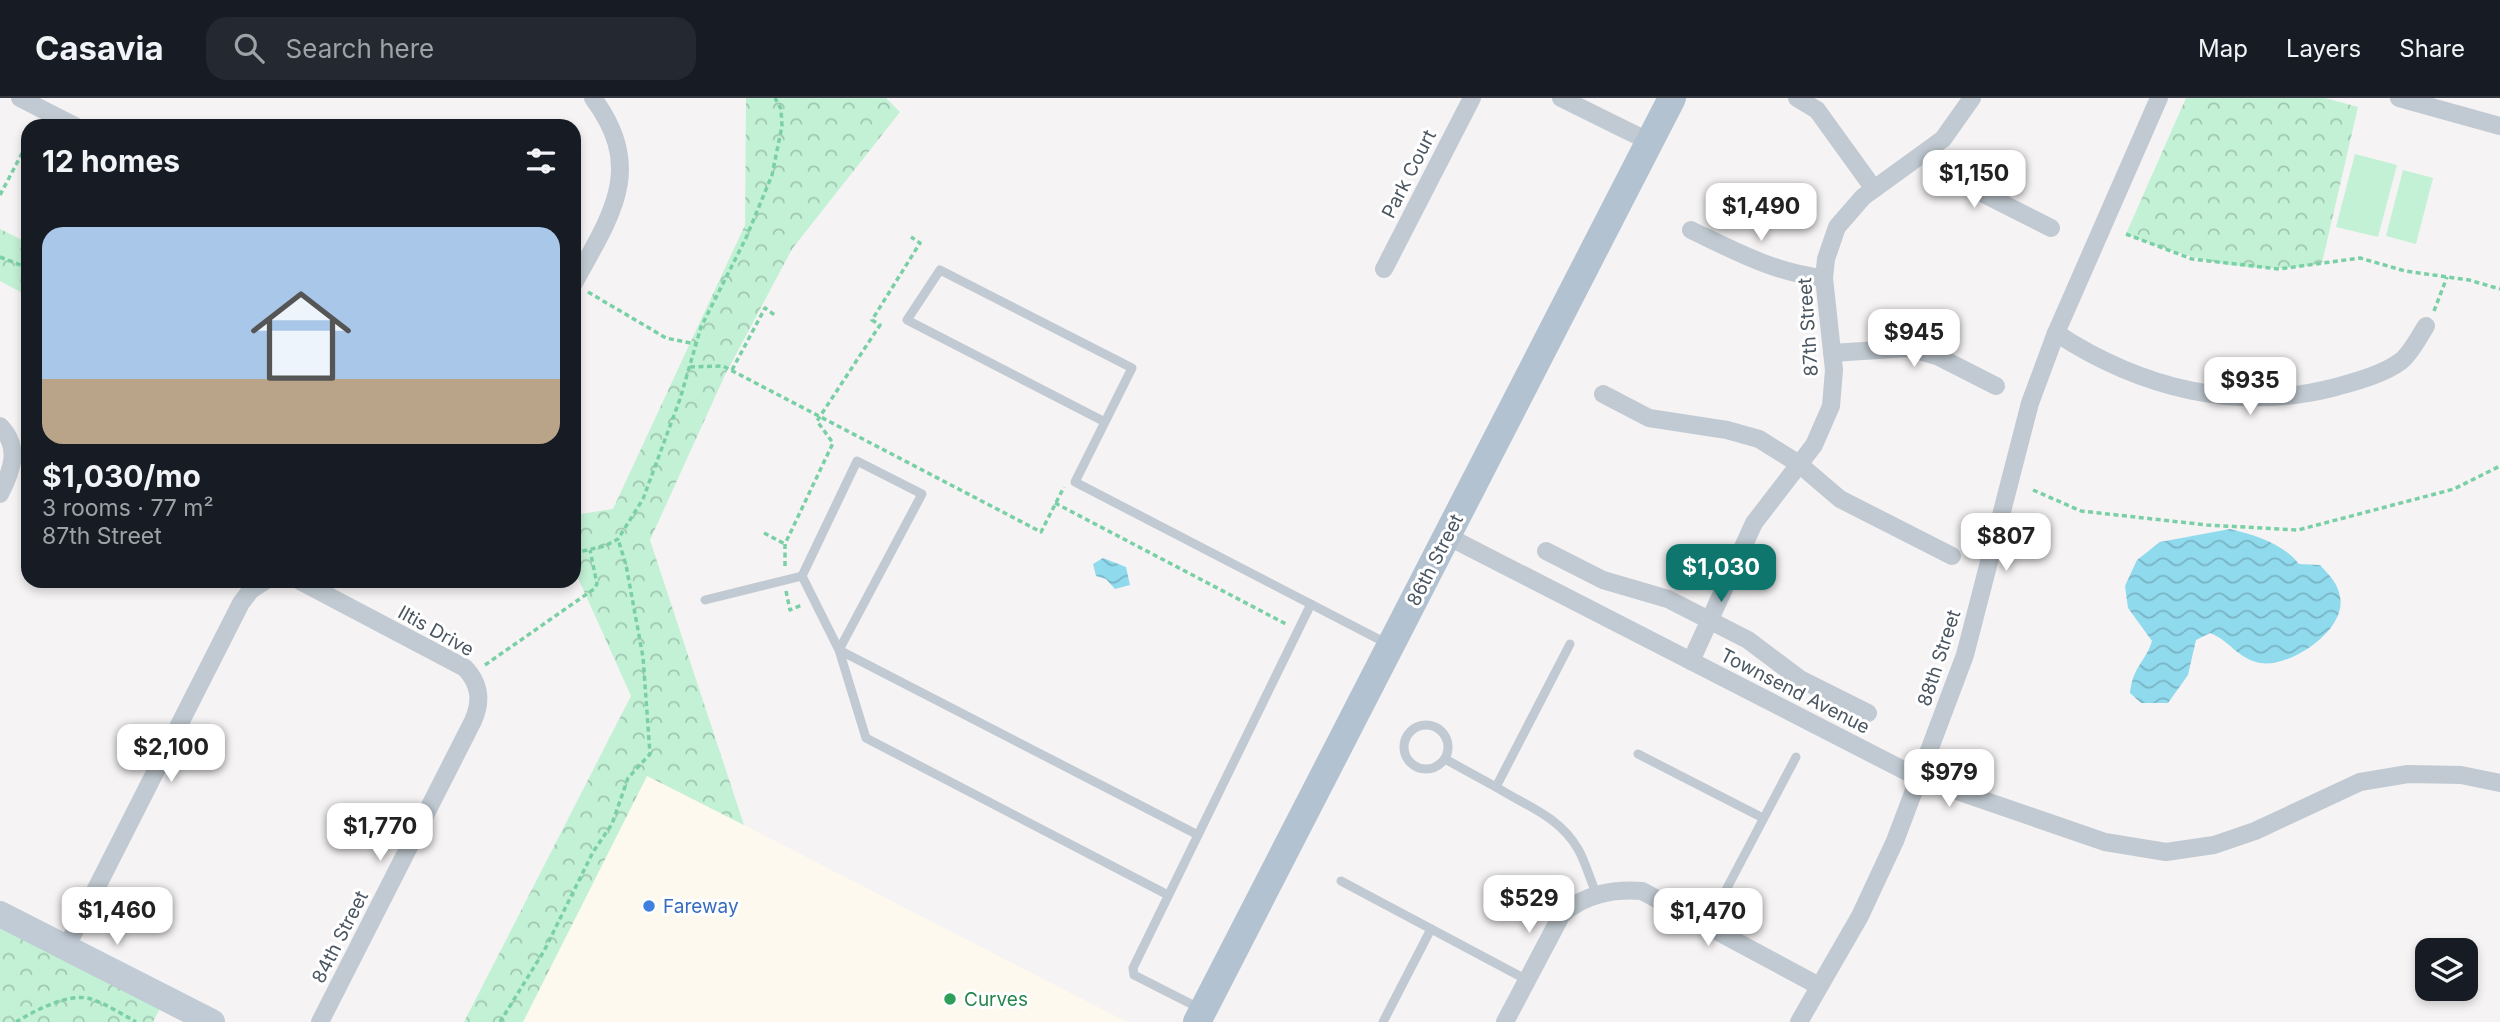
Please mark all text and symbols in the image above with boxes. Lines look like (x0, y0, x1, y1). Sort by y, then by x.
search box (206, 17, 696, 80)
text: Casavia (35, 28, 164, 68)
icon: search (230, 29, 268, 67)
text: Search here (286, 33, 434, 64)
text: Map (2198, 34, 2248, 63)
text: Layers (2286, 34, 2361, 63)
text: Share (2399, 34, 2465, 63)
street label: Park Court (1377, 126, 1441, 222)
icon: filters (522, 142, 560, 180)
text: 12 homes (42, 143, 180, 179)
pin: $1,150 (1917, 150, 2031, 210)
text: $1,150 (1939, 159, 2009, 187)
pin: $1,490 (1704, 184, 1818, 243)
text: $1,490 (1722, 192, 1800, 220)
icon: home (238, 273, 364, 399)
street label: 87th Street (1793, 277, 1823, 377)
pin: $945 (1873, 310, 1955, 369)
text: $945 (1884, 318, 1944, 346)
pin: $935 (2209, 358, 2291, 417)
text: $935 (2220, 366, 2280, 394)
text: $1,030/mo (42, 458, 201, 494)
text: 3 rooms · 77 m² (42, 494, 214, 522)
street label: 86th Street (1402, 510, 1468, 610)
pin: $807 (1965, 514, 2047, 573)
text: 87th Street (42, 522, 162, 550)
text: $807 (1977, 522, 2035, 550)
pin: $1,030 (1664, 545, 1778, 604)
text: $1,030 (1682, 553, 1760, 581)
street label: Iltis Drive (394, 601, 478, 661)
street label: 88th Street (1913, 607, 1965, 709)
street label: Townsend Avenue (1716, 643, 1874, 739)
pin: $2,100 (114, 724, 228, 784)
text: $2,100 (133, 733, 209, 761)
pin: $979 (1908, 750, 1990, 809)
text: $979 (1920, 758, 1978, 786)
pin: $1,770 (323, 804, 437, 863)
text: $1,770 (343, 812, 417, 840)
pin: $529 (1488, 876, 1570, 935)
text: $529 (1499, 884, 1559, 912)
street label: 84th Street (307, 887, 373, 987)
pin: $1,460 (60, 888, 174, 947)
pin: $1,470 (1651, 888, 1765, 948)
place label: Fareway (663, 895, 739, 918)
text: $1,460 (78, 896, 156, 924)
text: $1,470 (1670, 897, 1746, 925)
marker: Fareway (641, 898, 657, 914)
map controls (2415, 938, 2478, 1001)
button: layers (2415, 938, 2478, 1001)
place label: Curves (964, 988, 1028, 1011)
marker: Curves (942, 991, 958, 1007)

